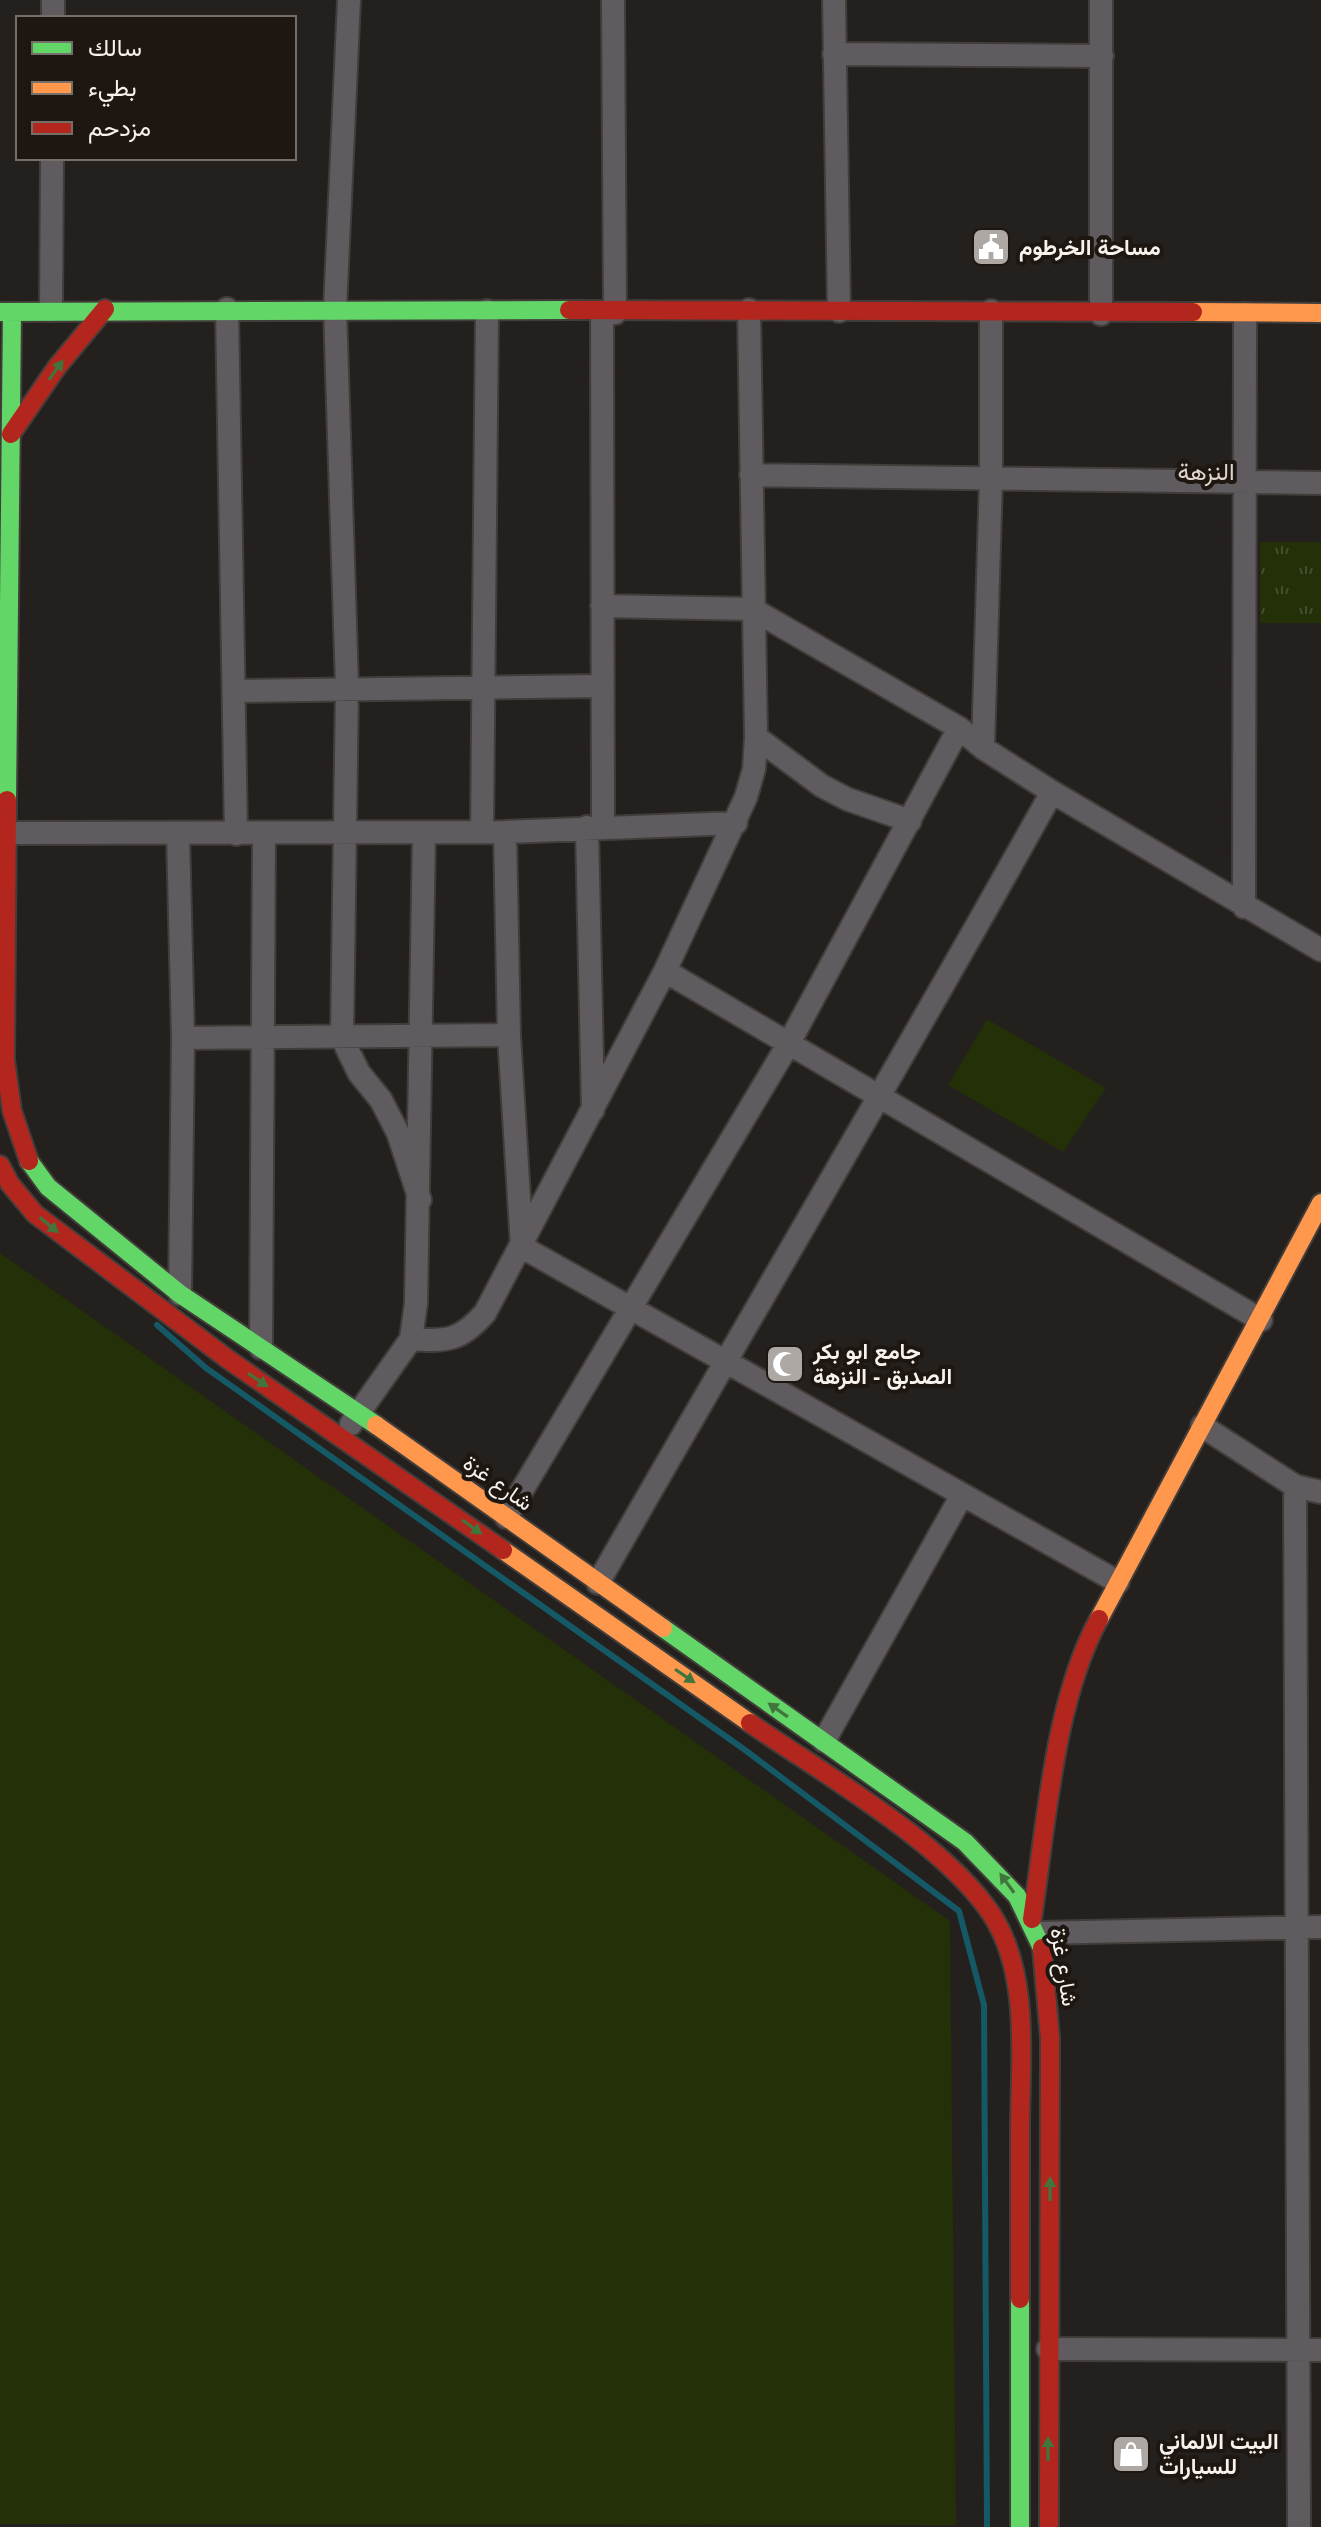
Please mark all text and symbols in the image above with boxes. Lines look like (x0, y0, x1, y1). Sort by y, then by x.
legend (16, 16, 296, 160)
text: سالك (88, 34, 142, 61)
text: بطيء (88, 74, 137, 107)
text: مزدحم (88, 114, 151, 144)
public building icon: مساحة الخرطوم (970, 226, 1012, 268)
place label: مساحة الخرطوم (1019, 235, 1161, 262)
one-way arrow (47, 360, 63, 381)
district label: النزهة (1177, 458, 1235, 487)
one-way arrow (38, 1216, 58, 1233)
place label: جامع ابو بكر الصدبق - النزهة (812, 1339, 952, 1390)
mosque icon: جامع ابو بكر الصدبق - النزهة (764, 1343, 806, 1385)
one-way arrow (247, 1372, 268, 1387)
street label: شارع غزة (457, 1450, 537, 1517)
one-way arrow (461, 1519, 482, 1534)
one-way arrow (674, 1668, 696, 1683)
one-way arrow (768, 1703, 789, 1718)
one-way arrow (999, 1873, 1015, 1893)
street label: شارع غزة (1044, 1926, 1083, 2008)
one-way arrow (1044, 2176, 1056, 2201)
place label: البيت الالماني للسيارات (1159, 2429, 1279, 2480)
shop icon: البيت الالماني للسيارات (1110, 2433, 1152, 2475)
one-way arrow (1042, 2436, 1054, 2461)

